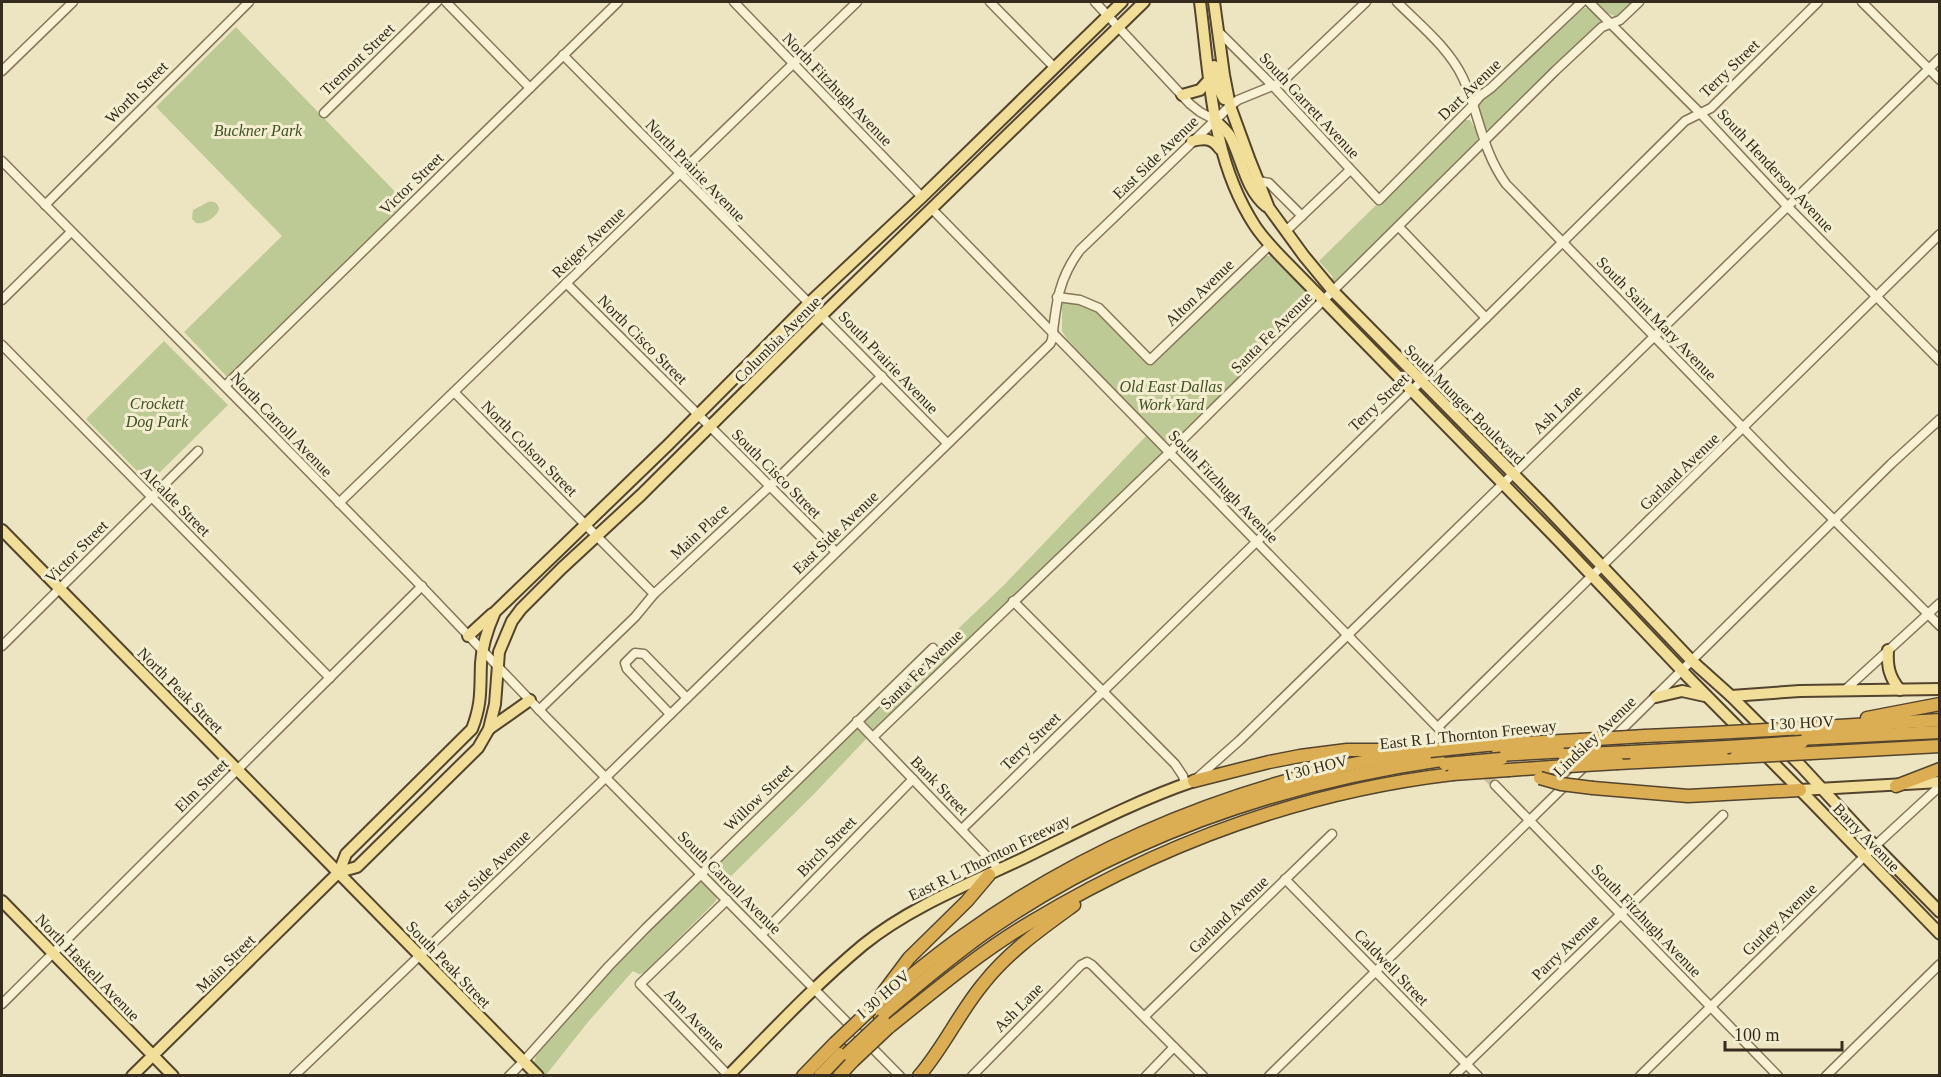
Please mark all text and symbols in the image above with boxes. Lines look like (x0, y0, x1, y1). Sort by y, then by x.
street label: Tremont Street (317, 20, 398, 99)
street label: North Fitzhugh Avenue (779, 30, 896, 150)
street label: Terry Street (1696, 36, 1764, 101)
street label: South Garrett Avenue (1256, 49, 1363, 162)
street label: Dart Avenue (1435, 55, 1504, 123)
street label: Worth Street (102, 57, 171, 127)
street label: South Henderson Avenue (1714, 105, 1837, 236)
street label: East Side Avenue (1109, 112, 1201, 202)
street label: North Prairie Avenue (642, 116, 749, 225)
park label: Buckner Park (214, 122, 303, 139)
street label: Victor Street (376, 149, 447, 218)
street label: Reiger Avenue (549, 203, 629, 282)
street label: South Saint Mary Avenue (1593, 253, 1720, 384)
street label: Alton Avenue (1162, 256, 1237, 329)
street label: Santa Fe Avenue (1227, 288, 1315, 376)
street label: North Cisco Street (595, 291, 691, 388)
street label: Columbia Avenue (731, 293, 824, 386)
street label: South Prairie Avenue (835, 308, 942, 417)
street label: South Munger Boulevard (1400, 341, 1528, 469)
street label: North Carroll Avenue (227, 369, 336, 480)
street label: Terry Street (1345, 370, 1413, 435)
park label: Old East Dallas Work Yard (1119, 378, 1223, 413)
street label: Ash Lane (1529, 382, 1585, 437)
park label: Crockett Dog Park (125, 395, 189, 431)
street label: North Colson Street (478, 397, 581, 500)
street label: South Cisco Street (729, 425, 825, 522)
street label: South Fitzhugh Avenue (1165, 427, 1282, 547)
street label: Garland Avenue (1636, 429, 1722, 513)
street label: Alcalde Street (137, 463, 214, 540)
street label: East Side Avenue (789, 487, 881, 577)
street label: Main Place (667, 500, 732, 562)
street label: Victor Street (42, 516, 111, 586)
street label: Santa Fe Avenue (877, 626, 966, 713)
street label: North Peak Street (134, 644, 227, 737)
street label: Lindsley Avenue (1550, 693, 1640, 781)
street label: Terry Street (997, 709, 1065, 774)
street label: I 30 HOV (1770, 712, 1835, 733)
street label: East R L Thornton Freeway (1379, 717, 1557, 753)
street label: I 30 HOV (1283, 751, 1350, 783)
street label: Bank Street (907, 752, 972, 819)
street label: Elm Street (171, 755, 232, 815)
street label: Willow Street (721, 760, 797, 834)
street label: Barry Avenue (1829, 800, 1903, 876)
street label: East R L Thornton Freeway (906, 811, 1073, 905)
street label: Birch Street (794, 812, 860, 880)
street label: East Side Avenue (441, 826, 533, 916)
street label: South Carroll Avenue (675, 827, 785, 937)
street label: South Fitzhugh Avenue (1588, 861, 1705, 981)
street label: Garland Avenue (1185, 872, 1271, 956)
street label: Gurley Avenue (1739, 880, 1821, 960)
street label: North Haskell Avenue (32, 910, 143, 1024)
street label: Parry Avenue (1528, 911, 1603, 984)
street label: South Peak Street (403, 918, 495, 1012)
street label: Caldwell Street (1351, 926, 1433, 1009)
street label: Main Street (192, 931, 259, 996)
street label: I 30 HOV (854, 967, 913, 1022)
street label: Ash Lane (991, 980, 1046, 1035)
street label: Ann Avenue (661, 985, 728, 1054)
scale bar (1725, 1014, 1842, 1052)
text: 100 m (1734, 1025, 1780, 1045)

